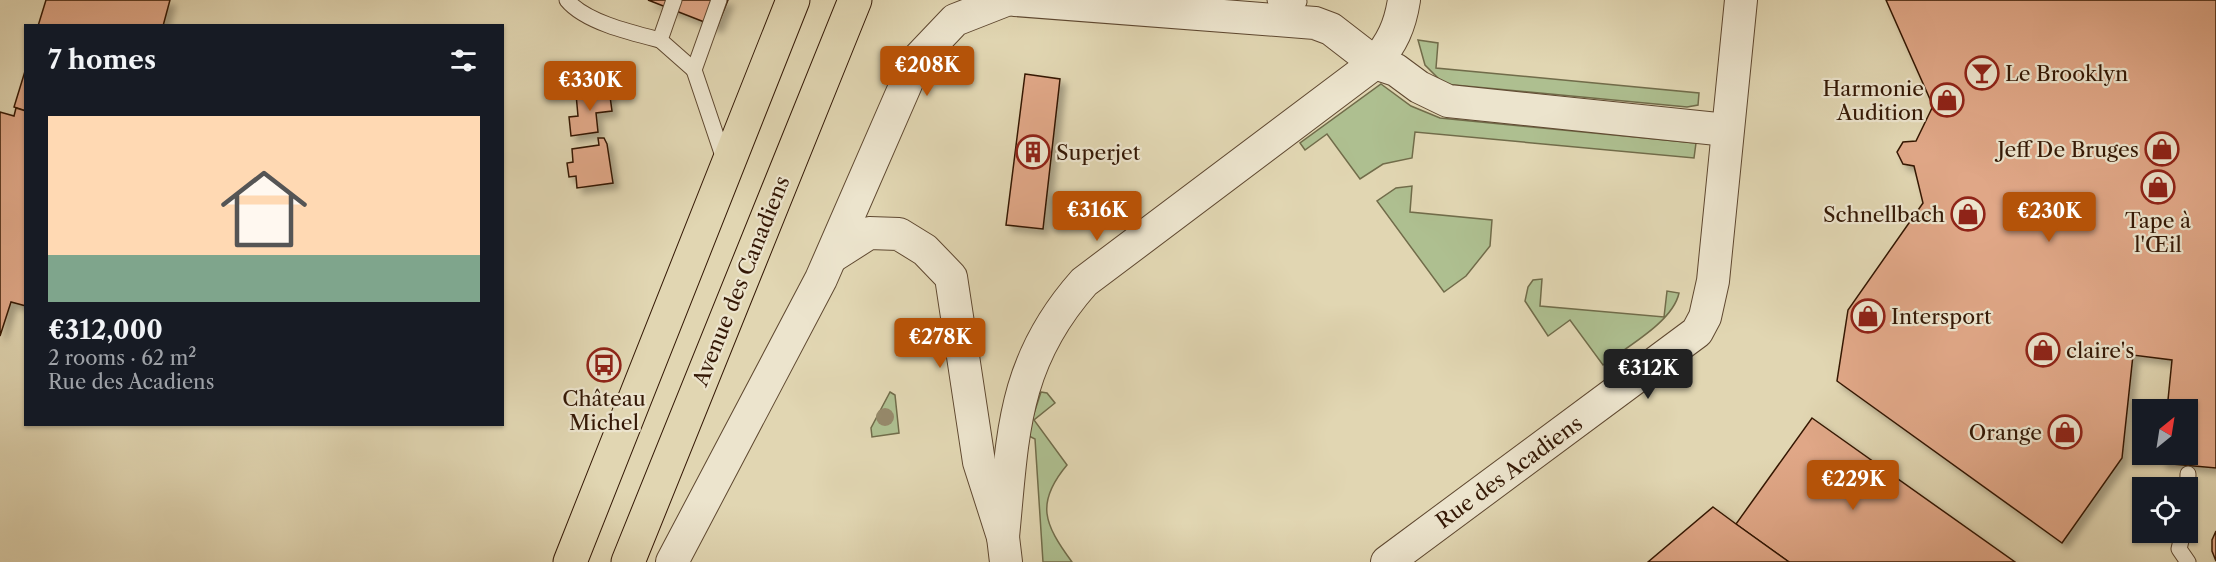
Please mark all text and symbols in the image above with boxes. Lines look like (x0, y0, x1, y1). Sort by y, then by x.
text: 7 homes (48, 44, 156, 76)
icon: filters (447, 44, 480, 77)
pin: €208K (885, 46, 969, 97)
text: €208K (894, 53, 960, 77)
bar icon: Le Brooklyn (1964, 55, 2000, 91)
pin: €330K (548, 61, 632, 112)
place label: Le Brooklyn (2005, 61, 2128, 86)
text: €330K (558, 68, 622, 92)
place label: Harmonie Audition (1823, 76, 1924, 125)
shop icon: Harmonie Audition (1929, 82, 1965, 118)
shop icon: Jeff De Bruges (2144, 131, 2180, 167)
building icon: Superjet (1015, 134, 1051, 170)
place label: Jeff De Bruges (1994, 137, 2139, 162)
place label: Superjet (1056, 140, 1141, 165)
icon: home (210, 155, 318, 263)
shop icon: Tape à l'Œil (2140, 169, 2176, 205)
street label: Avenue des Canadiens (687, 172, 795, 391)
pin: €316K (1055, 191, 1139, 242)
pin: €230K (2007, 192, 2091, 243)
shop icon: Schnellbach (1950, 196, 1986, 232)
text: €316K (1067, 198, 1127, 222)
text: €230K (2017, 199, 2081, 223)
place label: Schnellbach (1823, 202, 1945, 227)
place label: Tape à l'Œil (2125, 208, 2192, 257)
shop icon: Intersport (1850, 298, 1886, 334)
place label: Intersport (1891, 304, 1992, 329)
text: €312,000 (48, 314, 163, 346)
pin: €278K (898, 318, 982, 369)
text: €278K (908, 325, 972, 349)
shop icon: claire's (2025, 332, 2061, 368)
place label: claire's (2066, 338, 2134, 363)
text: 2 rooms · 62 m² (48, 346, 196, 370)
bus stop icon: Château Michel (586, 347, 622, 383)
pin: €312K (1606, 349, 1690, 400)
text: €312K (1618, 356, 1678, 380)
text: Rue des Acadiens (48, 370, 214, 394)
place label: Château Michel (562, 386, 646, 435)
north arrow (2132, 399, 2198, 465)
map controls (2132, 399, 2198, 543)
street label: Rue des Acadiens (1431, 411, 1587, 533)
shop icon: Orange (2047, 414, 2083, 450)
place label: Orange (1969, 420, 2042, 445)
pin: €229K (1811, 460, 1895, 511)
text: €229K (1821, 467, 1885, 491)
button: locate (2132, 477, 2198, 543)

